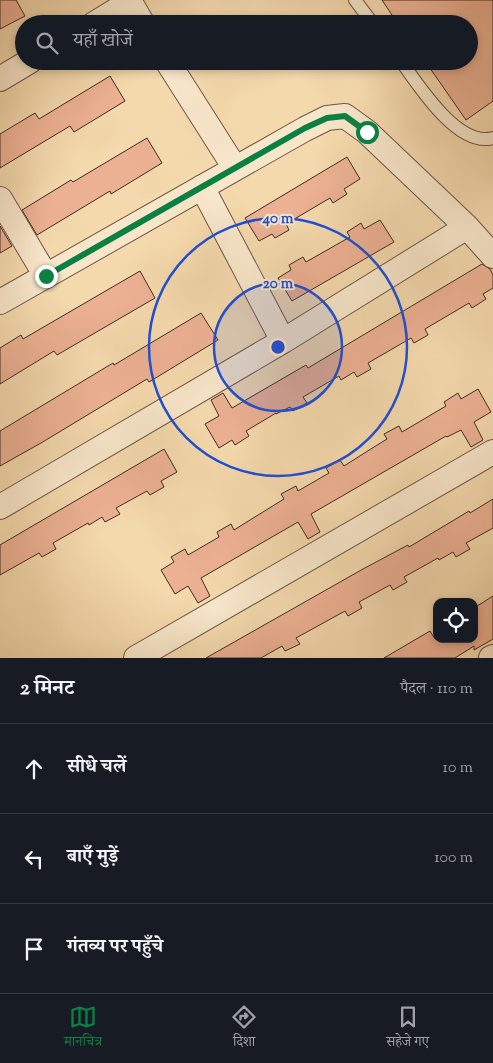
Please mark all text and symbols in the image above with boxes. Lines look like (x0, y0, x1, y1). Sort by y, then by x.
search box (15, 15, 478, 70)
text: यहाँ खोजें (73, 28, 133, 55)
icon: search (33, 29, 61, 57)
route start (356, 121, 379, 144)
text: 40 m (262, 209, 294, 230)
route end (35, 265, 58, 288)
text: 20 m (263, 274, 294, 295)
centre of rings (269, 338, 287, 356)
map controls (433, 598, 478, 643)
button: locate (433, 598, 478, 643)
text: 2 मिनट (20, 674, 74, 704)
text: पैदल · 110 m (400, 678, 473, 701)
text: सीधे चलें (67, 754, 126, 781)
icon: ahead (20, 755, 48, 783)
text: 10 m (443, 757, 473, 780)
text: बाएँ मुड़ें (67, 844, 118, 871)
icon: left (20, 845, 48, 873)
text: 100 m (434, 847, 473, 870)
text: गंतव्य पर पहुँचे (67, 934, 163, 961)
icon: arrive (20, 935, 48, 963)
tab: मानचित्र (64, 1003, 102, 1055)
tab: दिशा (230, 1003, 258, 1055)
tab: सहेजे गए (386, 1003, 429, 1055)

